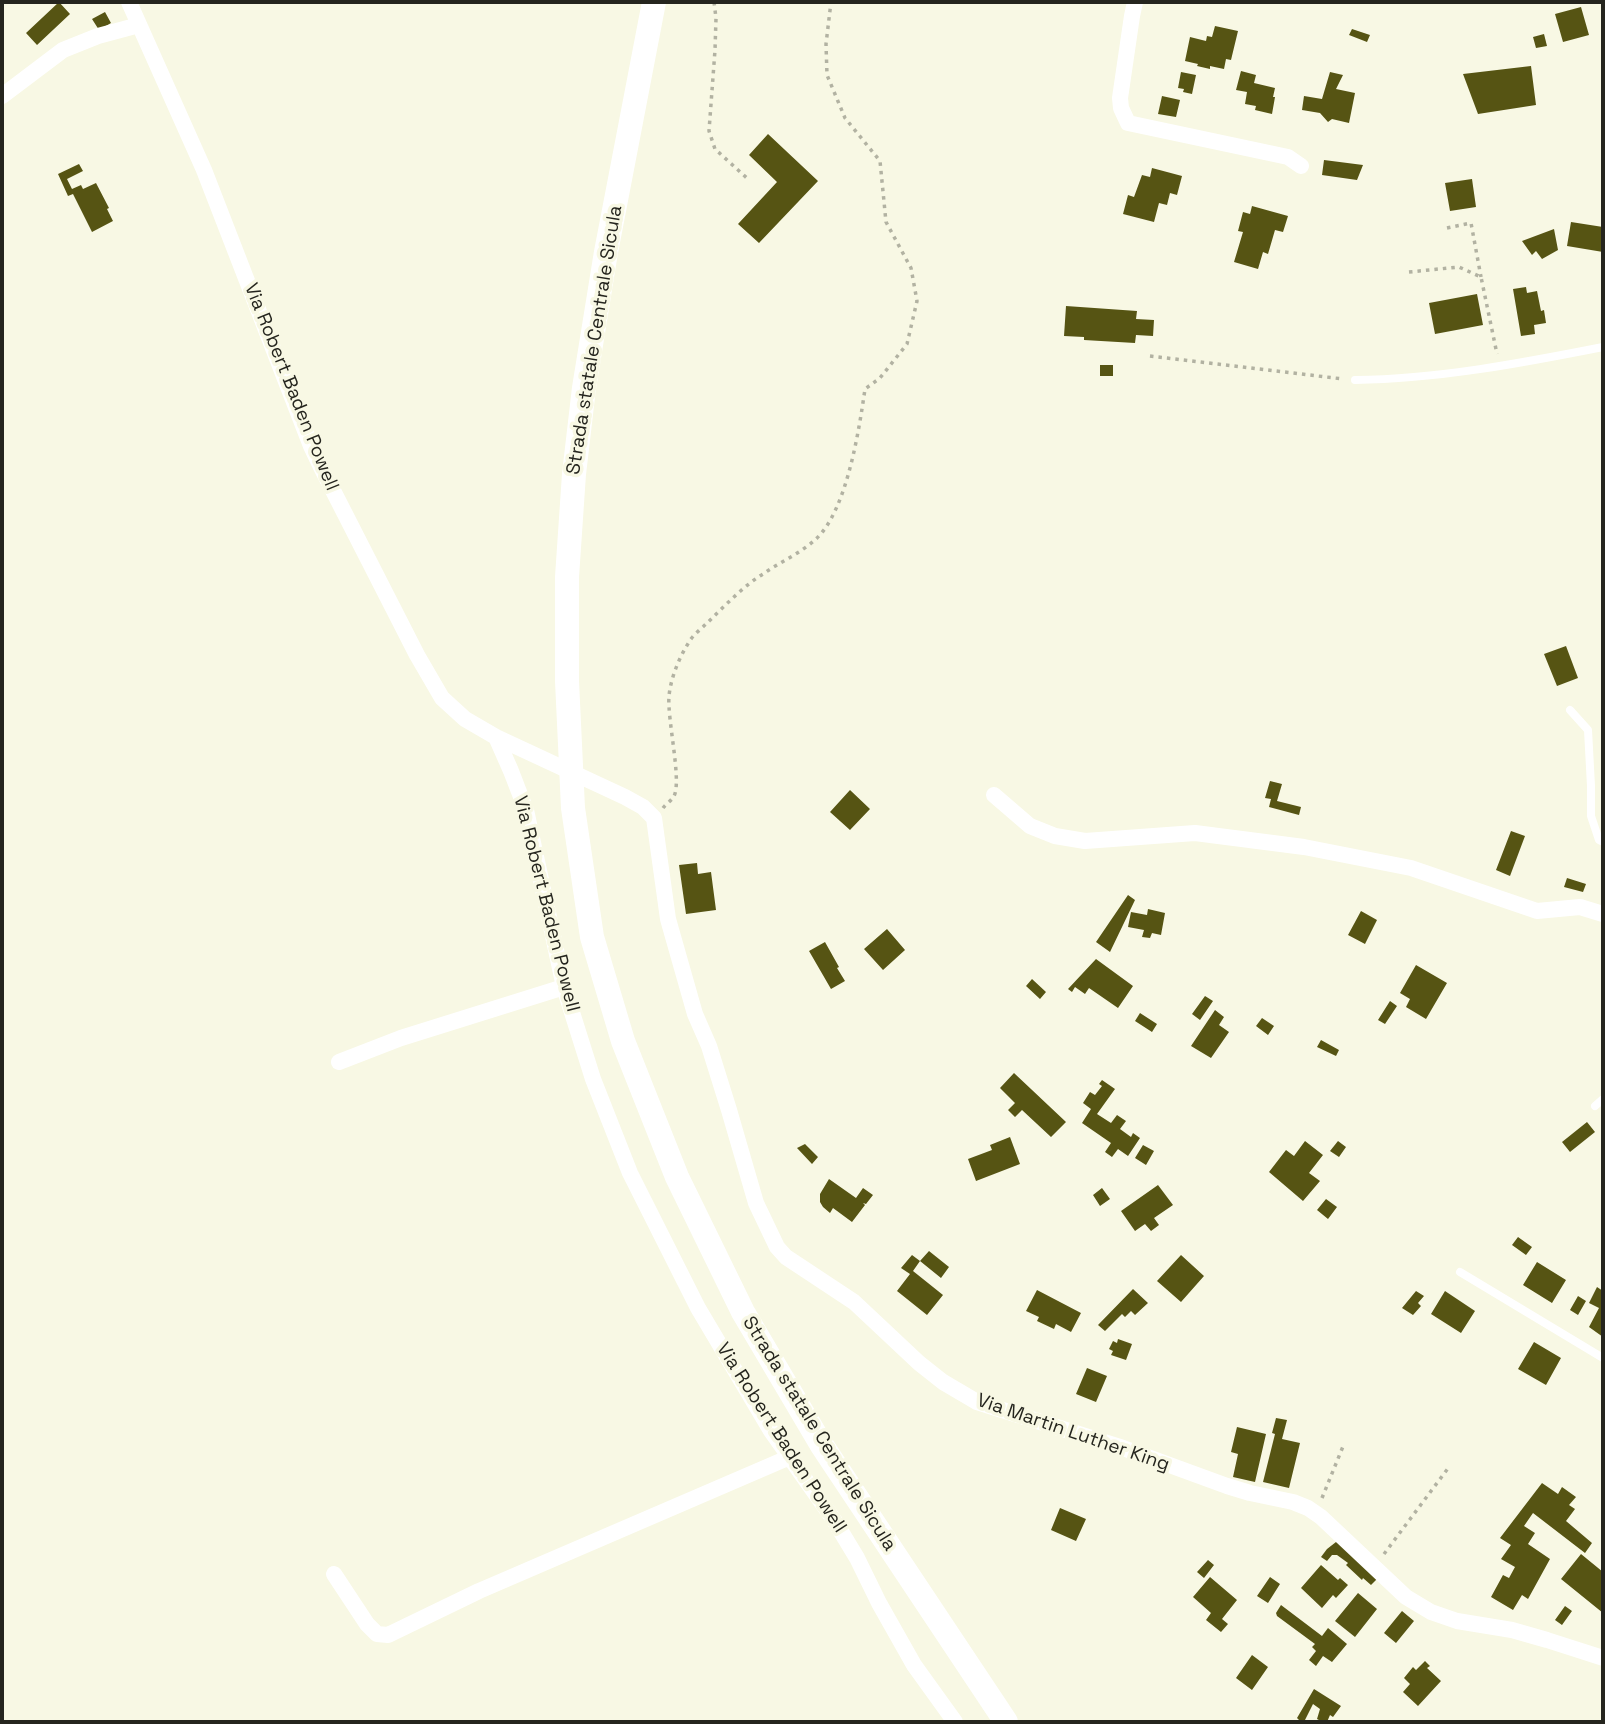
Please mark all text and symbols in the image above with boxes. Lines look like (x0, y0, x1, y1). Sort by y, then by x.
street label: Strada statale Centrale Sicula (562, 204, 628, 476)
street label: Via Robert Baden Powell (239, 280, 343, 494)
street label: Via Robert Baden Powell (508, 794, 584, 1014)
street label: Strada statale Centrale Sicula (737, 1313, 901, 1555)
street label: Via Robert Baden Powell (711, 1339, 851, 1537)
street label: Via Martin Luther King (974, 1389, 1172, 1477)

